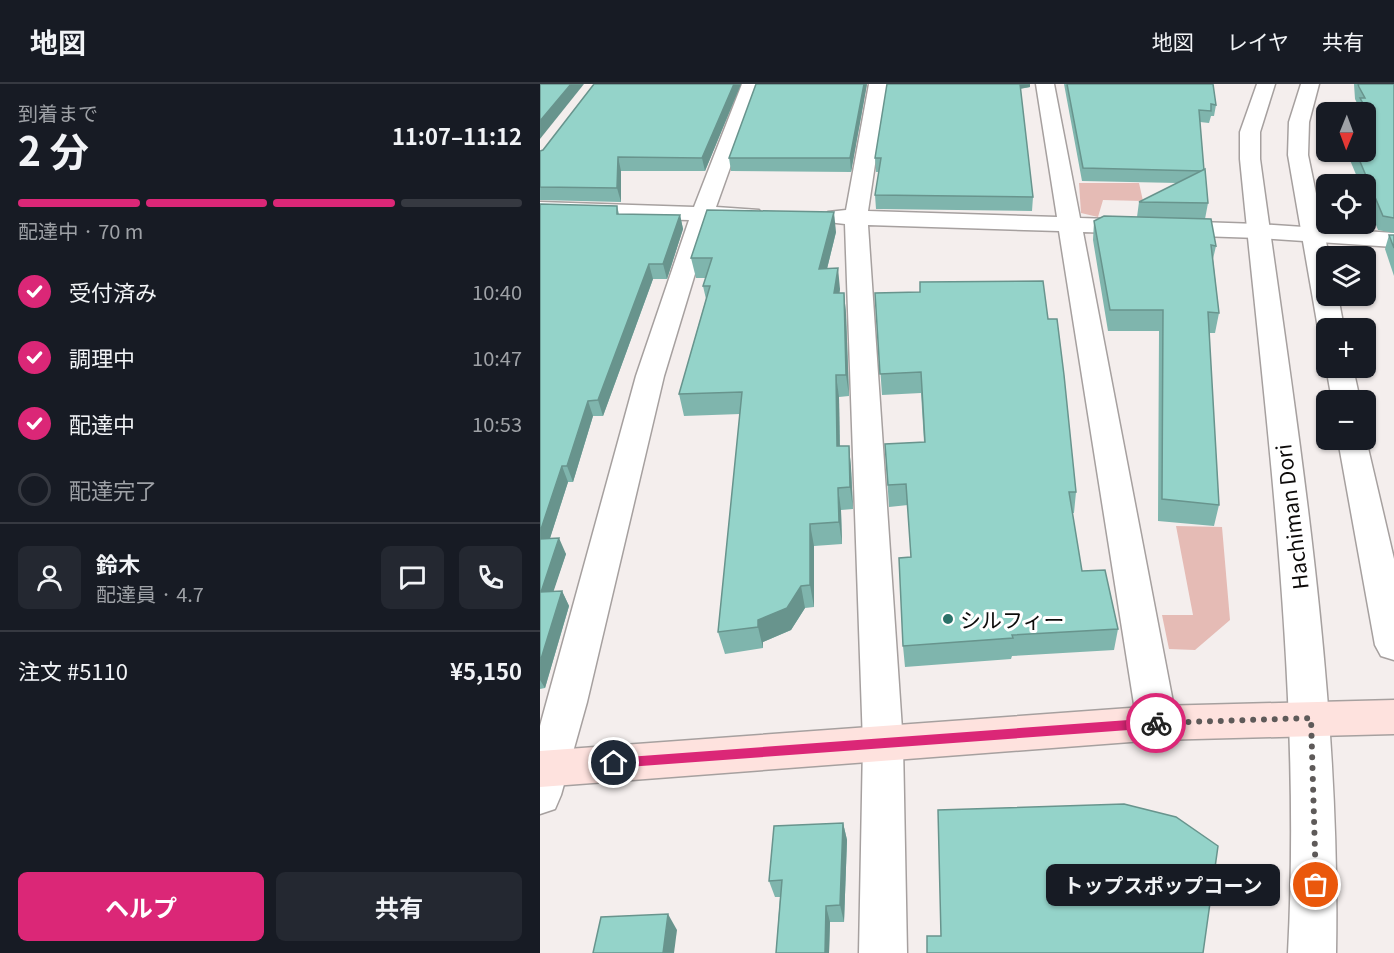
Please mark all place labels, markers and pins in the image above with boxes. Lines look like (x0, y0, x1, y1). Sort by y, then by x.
place label: シルフィー (960, 604, 1065, 634)
marker: シルフィー (941, 612, 955, 626)
pin (588, 737, 639, 788)
pin (1290, 859, 1341, 910)
callout: トップスポップコーン (1046, 864, 1280, 906)

